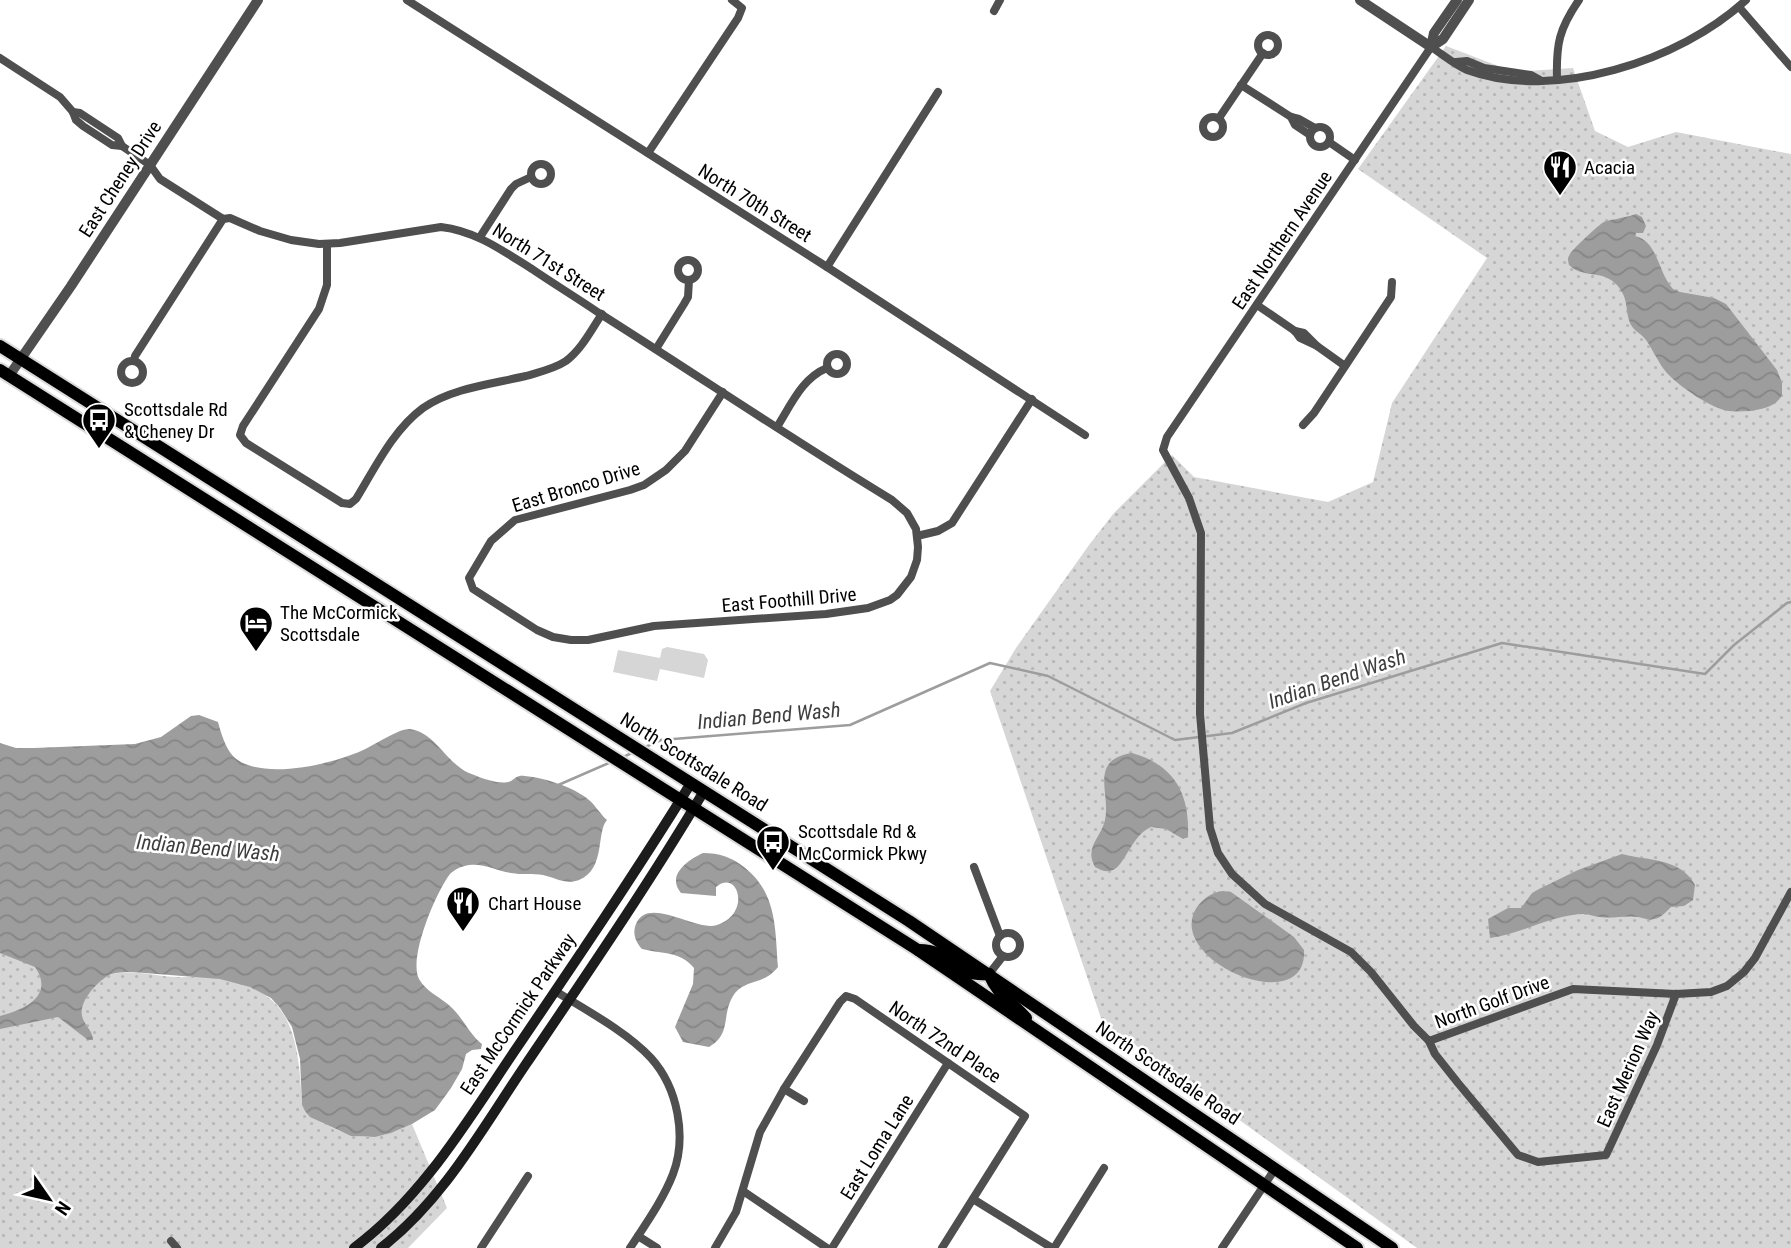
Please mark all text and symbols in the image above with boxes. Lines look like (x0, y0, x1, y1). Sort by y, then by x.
street label: East Cheney Drive (74, 116, 166, 242)
restaurant icon: Acacia (1541, 148, 1579, 197)
place label: Acacia (1584, 156, 1635, 179)
street label: North 70th Street (694, 159, 816, 247)
street label: East Northern Avenue (1227, 166, 1337, 314)
street label: North 71st Street (488, 218, 610, 306)
place label: Scottsdale Rd & Cheney Dr (124, 398, 228, 443)
bus stop icon: Scottsdale Rd & Cheney Dr (80, 401, 118, 450)
street label: East Bronco Drive (509, 457, 643, 517)
street label: East Foothill Drive (721, 583, 858, 617)
place label: The McCormick Scottsdale (280, 601, 398, 646)
hotel icon: The McCormick Scottsdale (237, 604, 275, 653)
water label: Indian Bend Wash (1265, 644, 1409, 714)
water label: Indian Bend Wash (696, 698, 842, 734)
street label: North Scottsdale Road (616, 707, 772, 817)
place label: Scottsdale Rd & McCormick Pkwy (798, 820, 927, 865)
bus stop icon: Scottsdale Rd & McCormick Pkwy (754, 823, 792, 872)
water label: Indian Bend Wash (135, 830, 281, 866)
restaurant icon: Chart House (444, 884, 482, 933)
place label: Chart House (488, 892, 581, 915)
street label: East McCormick Parkway (455, 929, 581, 1099)
street label: North Golf Drive (1432, 971, 1552, 1033)
street label: North 72nd Place (885, 996, 1005, 1088)
street label: East Merion Way (1592, 1007, 1664, 1131)
street label: North Scottsdale Road (1091, 1016, 1245, 1130)
street label: East Loma Lane (836, 1090, 919, 1204)
north arrow (14, 1164, 84, 1234)
text: N (50, 1197, 75, 1219)

